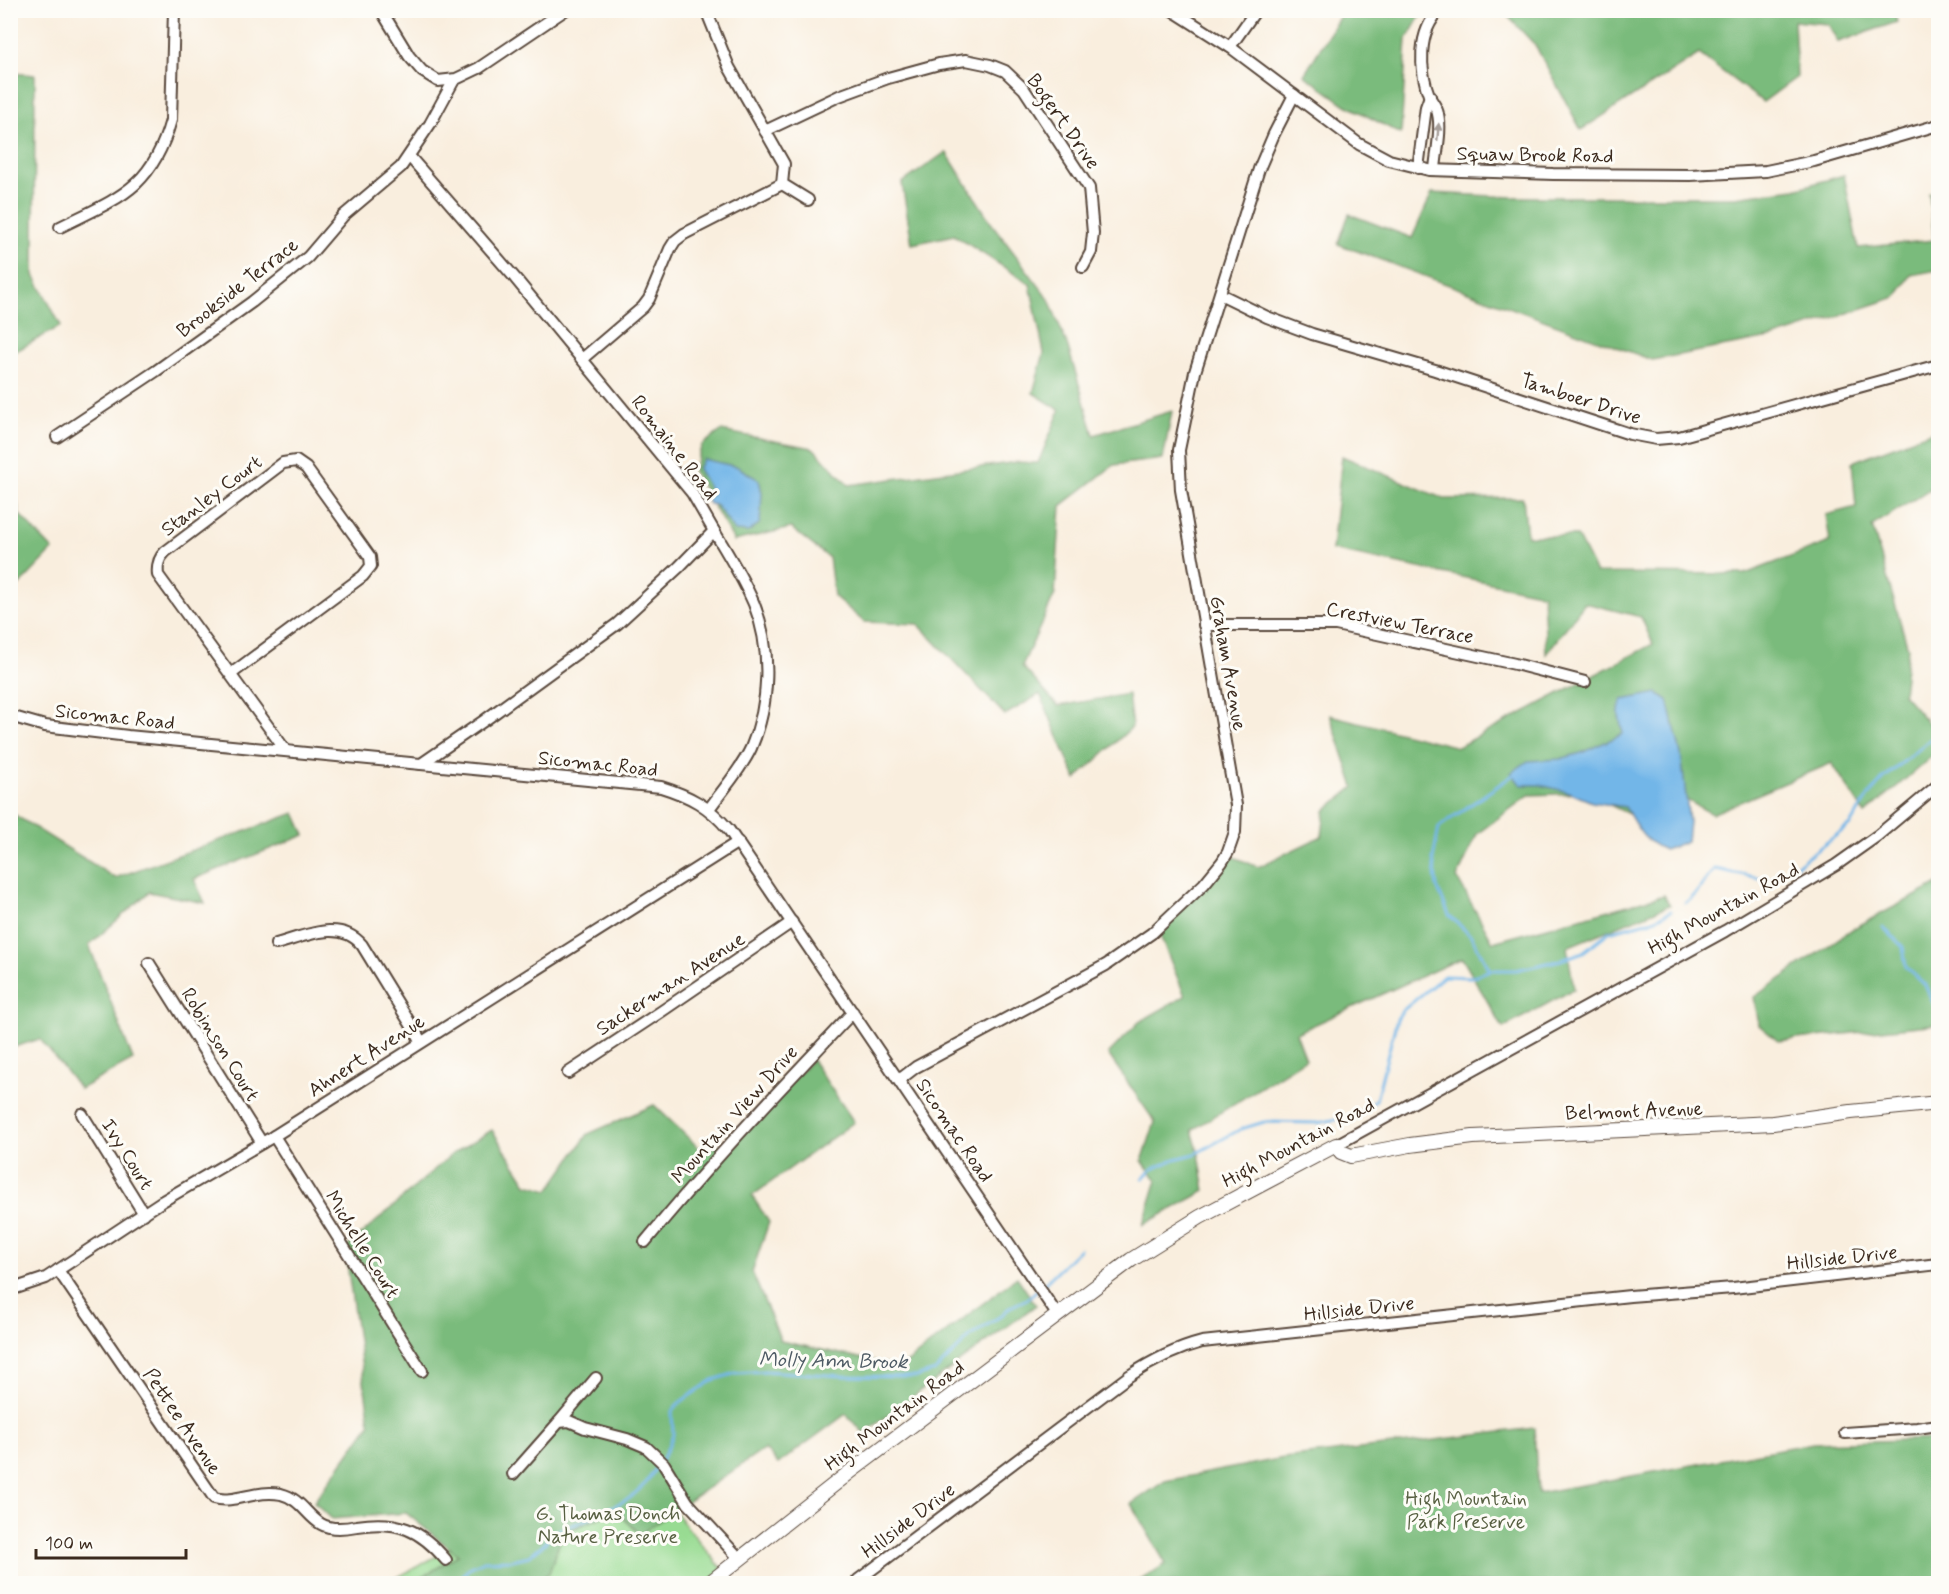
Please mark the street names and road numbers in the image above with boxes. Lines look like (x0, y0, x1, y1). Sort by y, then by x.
street label: Bogert Drive (1018, 69, 1106, 176)
street label: Squaw Brook Road (1456, 141, 1614, 170)
street label: Brookside Terrace (171, 232, 305, 344)
street label: Tamboer Drive (1517, 367, 1644, 432)
street label: Romaine Road (624, 390, 723, 506)
street label: Stanley Court (156, 449, 268, 543)
street label: Graham Avenue (1202, 594, 1253, 733)
street label: Crestview Terrace (1324, 596, 1476, 651)
street label: Sicomac Road (54, 698, 176, 737)
street label: Sicomac Road (537, 745, 659, 784)
street label: High Mountain Road (1643, 857, 1805, 964)
street label: Sackerman Avenue (591, 926, 751, 1043)
street label: Robinson Court (174, 983, 265, 1107)
street label: Ahnert Avenue (303, 1008, 431, 1104)
street label: Mountain View Drive (666, 1040, 805, 1190)
street label: Sicomac Road (909, 1073, 999, 1188)
street label: High Mountain Road (1218, 1092, 1381, 1197)
street label: Belmont Avenue (1565, 1096, 1703, 1127)
street label: Ivy Court (94, 1114, 159, 1196)
street label: Michelle Court (318, 1186, 406, 1304)
street label: Hillside Drive (1786, 1239, 1899, 1278)
street label: Hillside Drive (1303, 1290, 1416, 1329)
street label: High Mountain Road (819, 1355, 972, 1479)
street label: Pettee Avenue (136, 1363, 227, 1481)
street label: Hillside Drive (856, 1477, 961, 1565)

